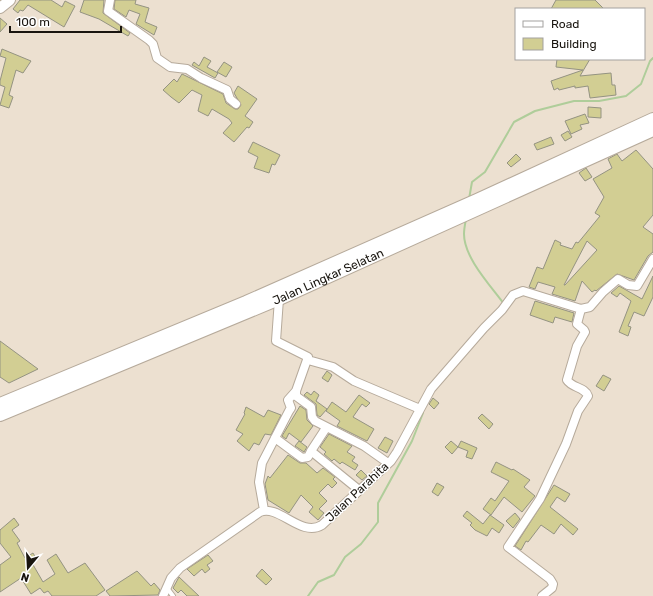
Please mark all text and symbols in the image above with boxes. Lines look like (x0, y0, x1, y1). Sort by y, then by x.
scale bar (10, 8, 121, 34)
legend (515, 8, 645, 60)
text: 100 m (16, 15, 50, 29)
text: Road (551, 17, 579, 31)
text: Building (551, 37, 597, 51)
street label: Jalan Lingkar Selatan (270, 246, 386, 308)
street label: Jalan Parahita (323, 459, 391, 525)
north arrow (8, 548, 48, 588)
text: N (19, 570, 31, 584)

